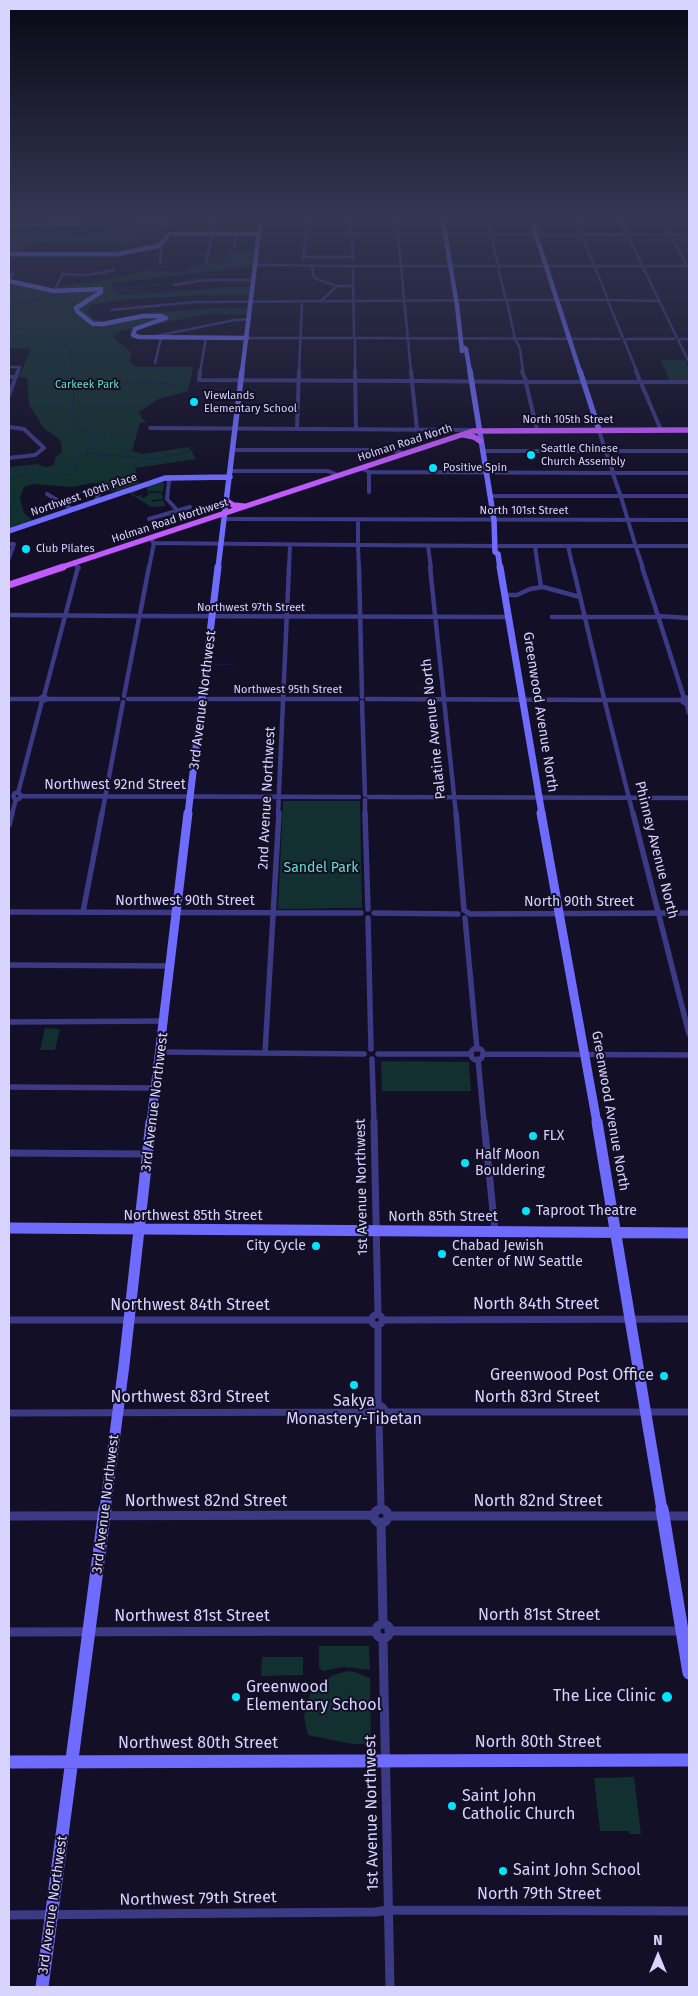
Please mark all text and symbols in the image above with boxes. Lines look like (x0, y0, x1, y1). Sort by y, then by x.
park label: Carkeek Park (55, 378, 119, 392)
place label: Viewlands Elementary School (204, 389, 297, 415)
marker: Viewlands Elementary School (188, 396, 200, 408)
street label: North 105th Street (522, 413, 614, 427)
street label: Holman Road North (356, 421, 454, 465)
place label: Seattle Chinese Church Assembly (541, 442, 625, 468)
marker: Seattle Chinese Church Assembly (525, 449, 537, 461)
place label: Positive Spin (443, 461, 507, 475)
marker: Positive Spin (427, 462, 439, 474)
street label: Northwest 100th Place (29, 471, 139, 519)
street label: Holman Road Northwest (110, 496, 230, 546)
street label: North 101st Street (480, 504, 568, 518)
place label: Club Pilates (36, 542, 95, 556)
marker: Club Pilates (20, 543, 32, 555)
street label: Northwest 97th Street (197, 601, 305, 615)
street label: 3rd Avenue Northwest (186, 630, 220, 770)
street label: Greenwood Avenue North (519, 631, 561, 793)
street label: Palatine Avenue North (418, 658, 450, 800)
street label: Northwest 95th Street (234, 683, 342, 697)
street label: 2nd Avenue Northwest (255, 726, 279, 870)
street label: Northwest 92nd Street (44, 777, 186, 793)
street label: Phinney Avenue North (631, 779, 681, 921)
park label: Sandel Park (284, 860, 358, 876)
street label: Northwest 90th Street (115, 893, 255, 909)
street label: North 90th Street (524, 894, 634, 910)
street label: Greenwood Avenue North (588, 1030, 632, 1192)
street label: 3rd Avenue Northwest (138, 1032, 172, 1172)
street label: 1st Avenue Northwest (352, 1118, 372, 1256)
place label: FLX (543, 1128, 564, 1144)
marker: FLX (527, 1130, 539, 1142)
place label: Half Moon Bouldering (475, 1147, 545, 1180)
marker: Half Moon Bouldering (459, 1157, 471, 1169)
place label: Taproot Theatre (536, 1203, 637, 1219)
marker: Taproot Theatre (520, 1205, 532, 1217)
street label: Northwest 85th Street (124, 1208, 262, 1224)
street label: North 85th Street (388, 1209, 498, 1225)
place label: City Cycle (246, 1238, 306, 1254)
place label: Chabad Jewish Center of NW Seattle (452, 1238, 583, 1270)
marker: City Cycle (310, 1240, 322, 1252)
marker: Chabad Jewish Center of NW Seattle (436, 1248, 448, 1260)
street label: North 84th Street (473, 1295, 599, 1315)
street label: Northwest 84th Street (110, 1296, 270, 1316)
place label: Greenwood Post Office (490, 1366, 654, 1386)
marker: Greenwood Post Office (658, 1370, 670, 1382)
marker: Sakya Monastery-Tibetan (348, 1379, 360, 1391)
street label: Northwest 83rd Street (111, 1388, 269, 1408)
street label: North 83rd Street (474, 1388, 600, 1408)
place label: Sakya Monastery-Tibetan (286, 1392, 422, 1430)
street label: 3rd Avenue Northwest (89, 1434, 123, 1574)
street label: Northwest 82nd Street (125, 1492, 287, 1512)
street label: North 82nd Street (473, 1492, 603, 1512)
street label: North 81st Street (478, 1606, 600, 1626)
street label: Northwest 81st Street (114, 1607, 270, 1627)
place label: Greenwood Elementary School (246, 1678, 381, 1716)
place label: The Lice Clinic (553, 1687, 656, 1707)
marker: The Lice Clinic (660, 1690, 674, 1704)
marker: Greenwood Elementary School (230, 1691, 242, 1703)
street label: North 80th Street (475, 1733, 601, 1753)
street label: Northwest 80th Street (118, 1734, 278, 1754)
street label: 1st Avenue Northwest (361, 1734, 383, 1892)
place label: Saint John Catholic Church (462, 1787, 575, 1825)
marker: Saint John Catholic Church (446, 1800, 458, 1812)
street label: 3rd Avenue Northwest (35, 1835, 71, 1975)
place label: Saint John School (513, 1861, 641, 1881)
marker: Saint John School (497, 1865, 509, 1877)
street label: North 79th Street (477, 1885, 601, 1905)
street label: Northwest 79th Street (119, 1888, 277, 1910)
north arrow (633, 1931, 683, 1981)
text: N (653, 1932, 663, 1949)

